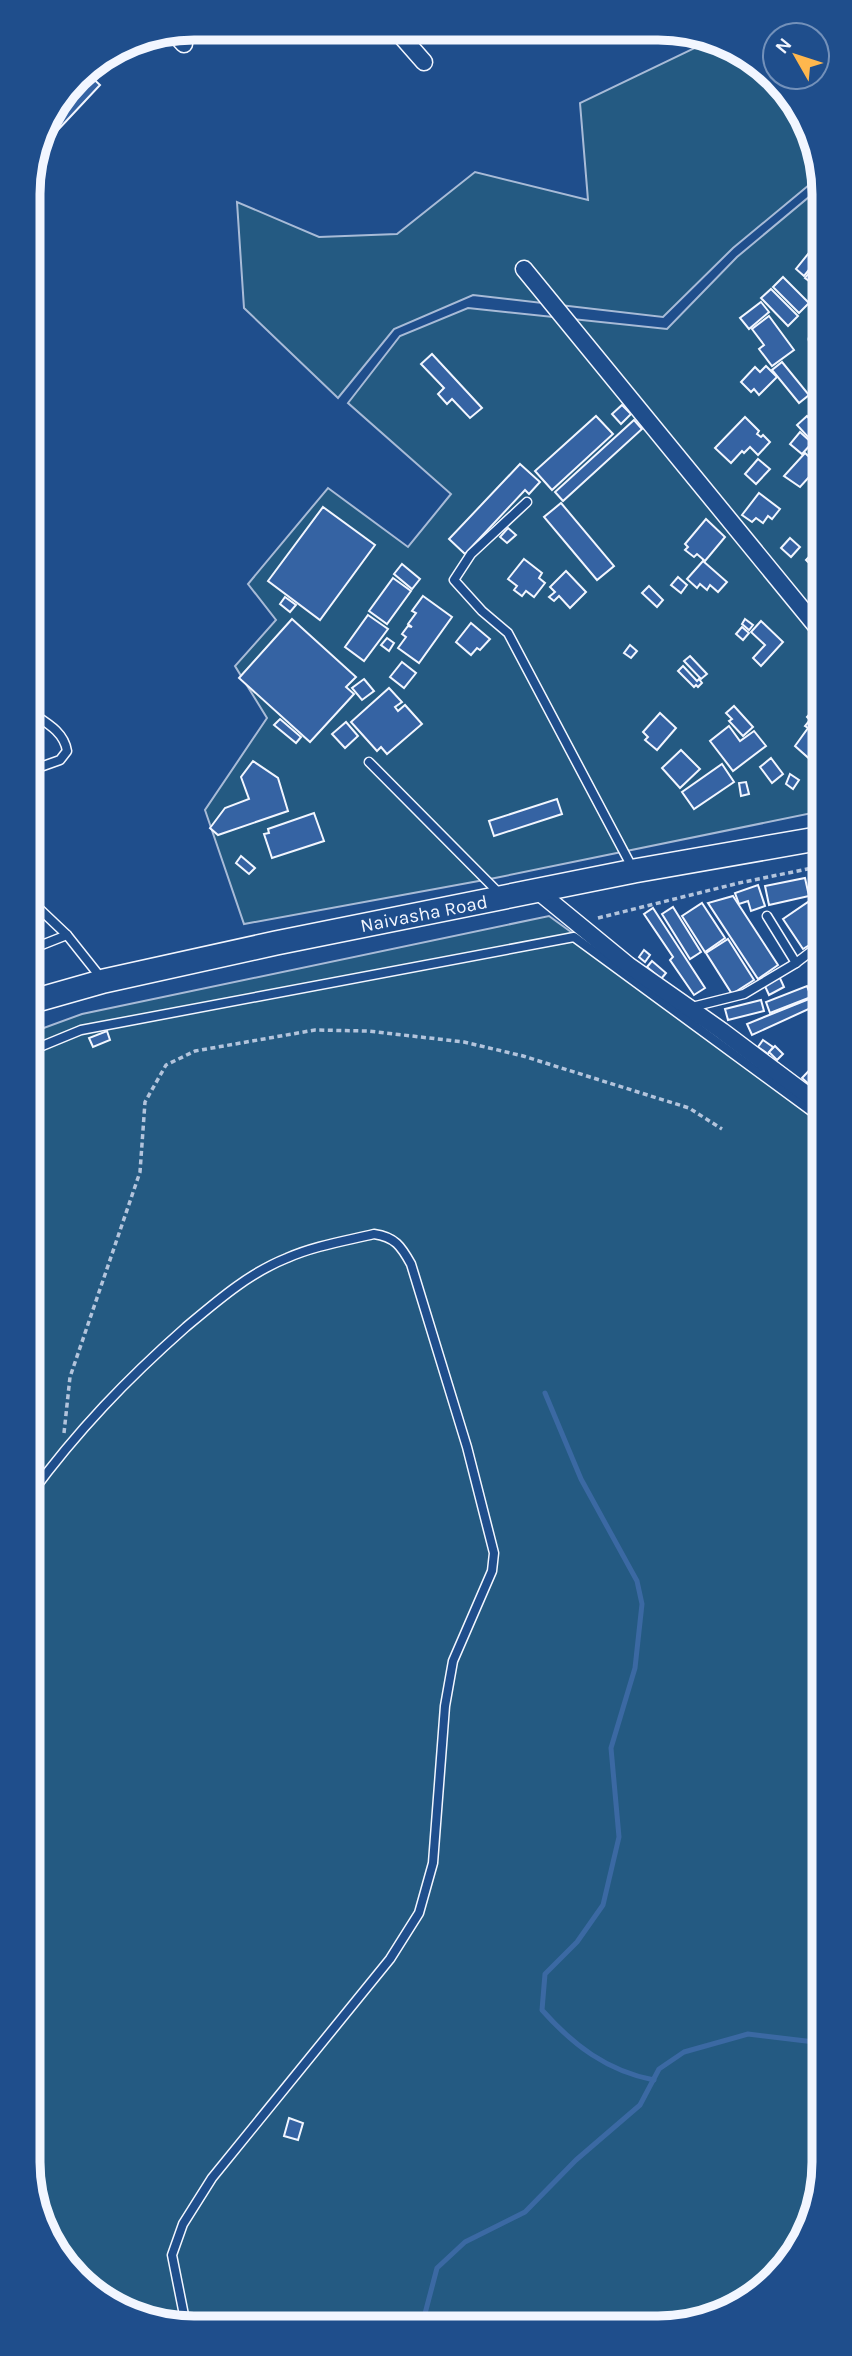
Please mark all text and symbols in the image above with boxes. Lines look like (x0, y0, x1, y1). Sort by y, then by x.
north arrow (761, 21, 831, 91)
text: N (771, 34, 796, 58)
street label: Naivasha Road (358, 891, 490, 937)

